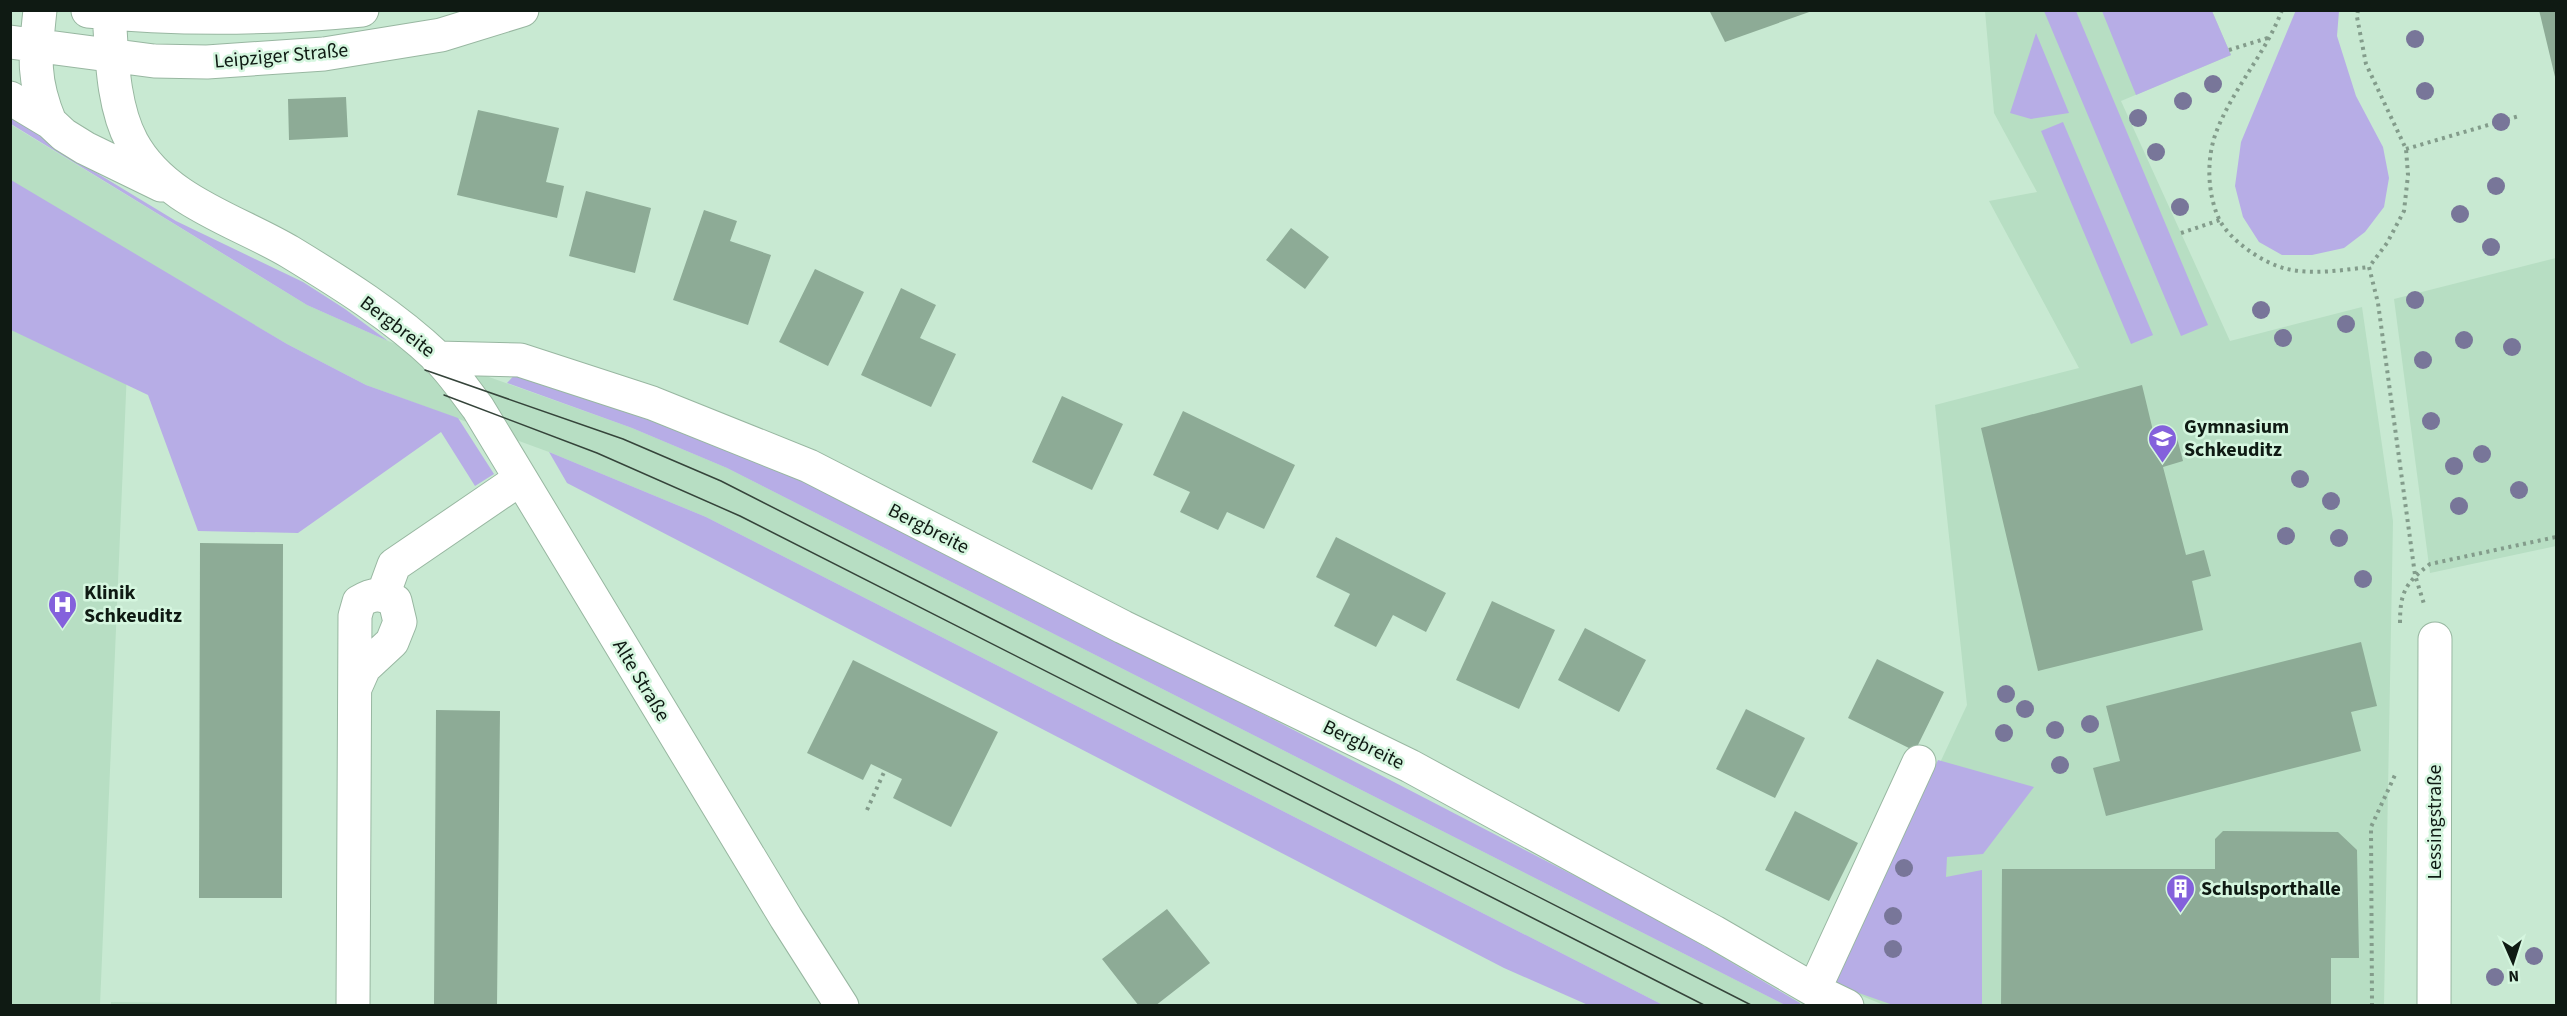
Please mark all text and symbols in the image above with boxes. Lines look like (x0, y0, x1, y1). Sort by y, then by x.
street label: Leipziger Straße (213, 36, 349, 76)
street label: Bergbreite (354, 289, 441, 364)
place label: Gymnasium Schkeuditz (2184, 413, 2289, 464)
school or university icon: Gymnasium Schkeuditz (2147, 422, 2179, 464)
street label: Bergbreite (883, 497, 974, 561)
place label: Klinik Schkeuditz (84, 579, 182, 630)
hospital icon: Klinik Schkeuditz (47, 588, 79, 630)
street label: Alte Straße (606, 634, 677, 727)
street label: Bergbreite (1318, 713, 1409, 777)
street label: Lessingstraße (2421, 765, 2449, 879)
building icon: Schulsporthalle (2164, 872, 2196, 914)
place label: Schulsporthalle (2201, 875, 2341, 903)
north arrow (2483, 932, 2543, 992)
text: N (2508, 965, 2520, 987)

